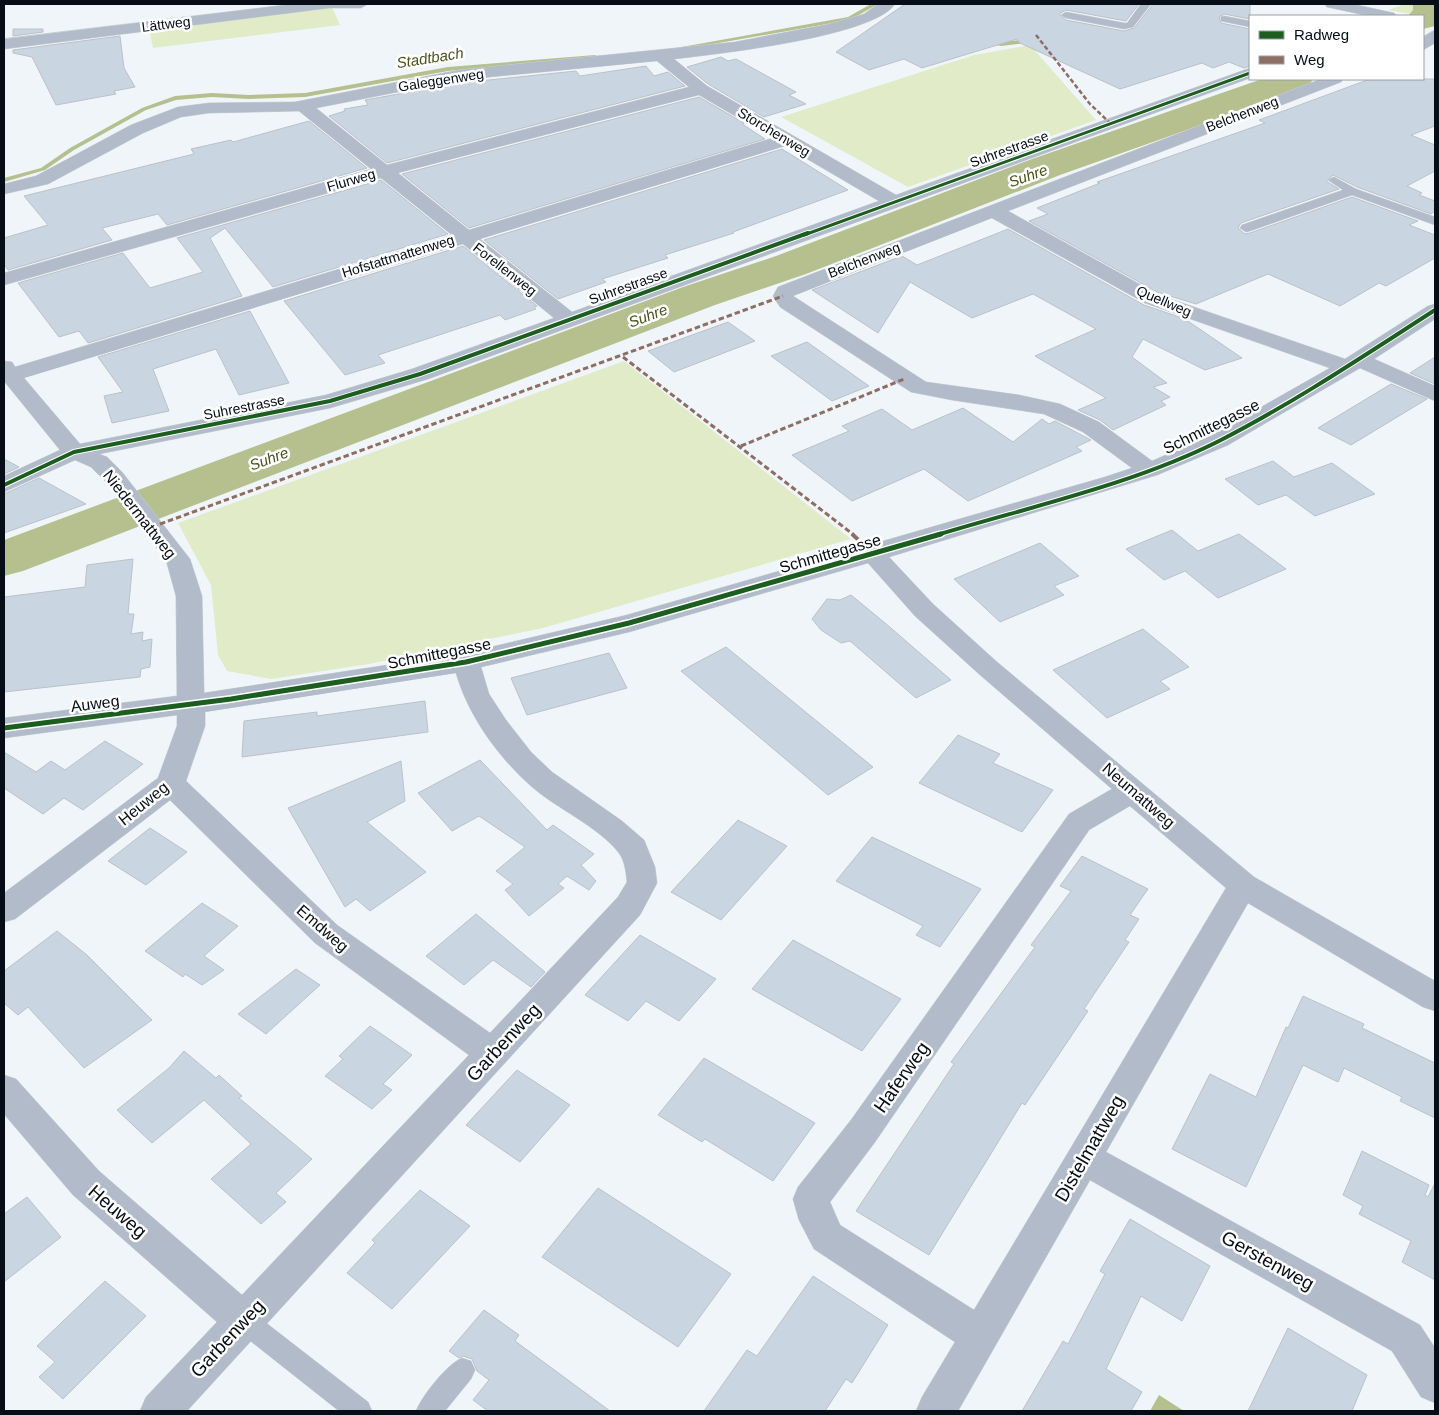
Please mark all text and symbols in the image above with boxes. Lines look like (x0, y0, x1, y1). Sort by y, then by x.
street label: Lättweg (141, 13, 191, 35)
legend (1249, 15, 1424, 80)
text: Radweg (1294, 26, 1349, 43)
water label: Stadtbach (395, 44, 465, 71)
text: Weg (1294, 51, 1325, 68)
street label: Galeggenweg (397, 65, 485, 95)
street label: Belchenweg (1204, 93, 1280, 135)
street label: Storchenweg (735, 104, 813, 160)
street label: Suhrestrasse (968, 127, 1051, 171)
water label: Suhre (1006, 161, 1050, 190)
street label: Flurweg (325, 165, 377, 195)
street label: Hofstattmattenweg (340, 231, 456, 281)
street label: Forellenweg (470, 239, 540, 299)
street label: Belchenweg (826, 239, 902, 281)
street label: Suhrestrasse (587, 264, 670, 308)
street label: Quellweg (1134, 282, 1194, 320)
water label: Suhre (626, 300, 670, 331)
street label: Suhrestrasse (202, 391, 286, 423)
street label: Schmittegasse (1160, 396, 1262, 457)
water label: Suhre (247, 443, 291, 474)
street label: Niedermattweg (100, 467, 179, 562)
street label: Schmittegasse (777, 531, 883, 576)
street label: Schmittegasse (386, 635, 492, 672)
street label: Auweg (70, 692, 120, 715)
street label: Neumattweg (1099, 759, 1178, 831)
street label: Heuweg (115, 778, 171, 828)
street label: Emdweg (294, 902, 352, 955)
street label: Garbenweg (462, 999, 545, 1085)
street label: Haferweg (869, 1038, 933, 1117)
street label: Distelmattweg (1051, 1091, 1128, 1205)
street label: Heuweg (84, 1181, 151, 1242)
street label: Gerstenweg (1218, 1226, 1318, 1294)
street label: Garbenweg (186, 1295, 269, 1381)

